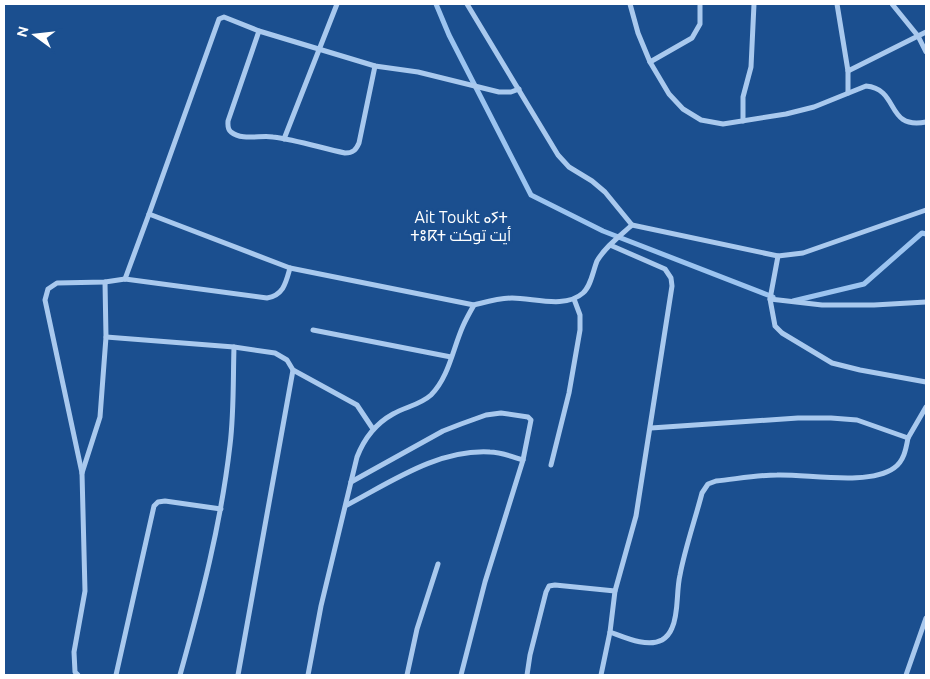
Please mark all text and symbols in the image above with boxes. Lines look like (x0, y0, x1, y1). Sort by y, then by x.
north arrow (10, 10, 60, 60)
text: N (13, 25, 32, 39)
district label: Ait Toukt ⴰⵢⵜ ⵜⵓⴽⵜ أيت توكت (411, 208, 511, 245)

